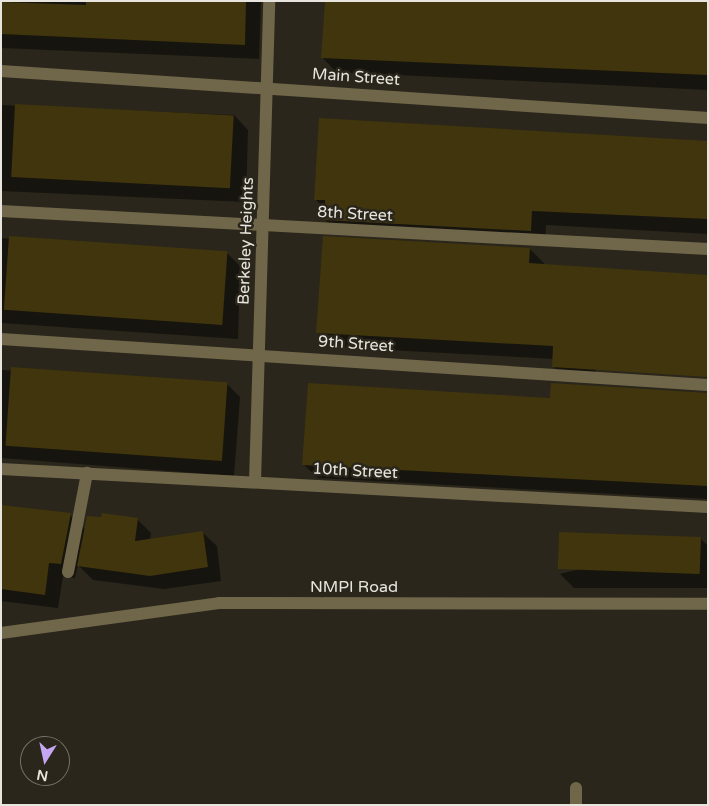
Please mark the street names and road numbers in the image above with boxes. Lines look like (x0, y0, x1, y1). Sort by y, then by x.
street label: Main Street (311, 64, 401, 90)
street label: Berkeley Heights (234, 177, 258, 305)
street label: 8th Street (317, 202, 393, 226)
street label: 9th Street (318, 332, 394, 356)
street label: 10th Street (312, 459, 398, 483)
street label: NMPI Road (310, 577, 398, 597)

